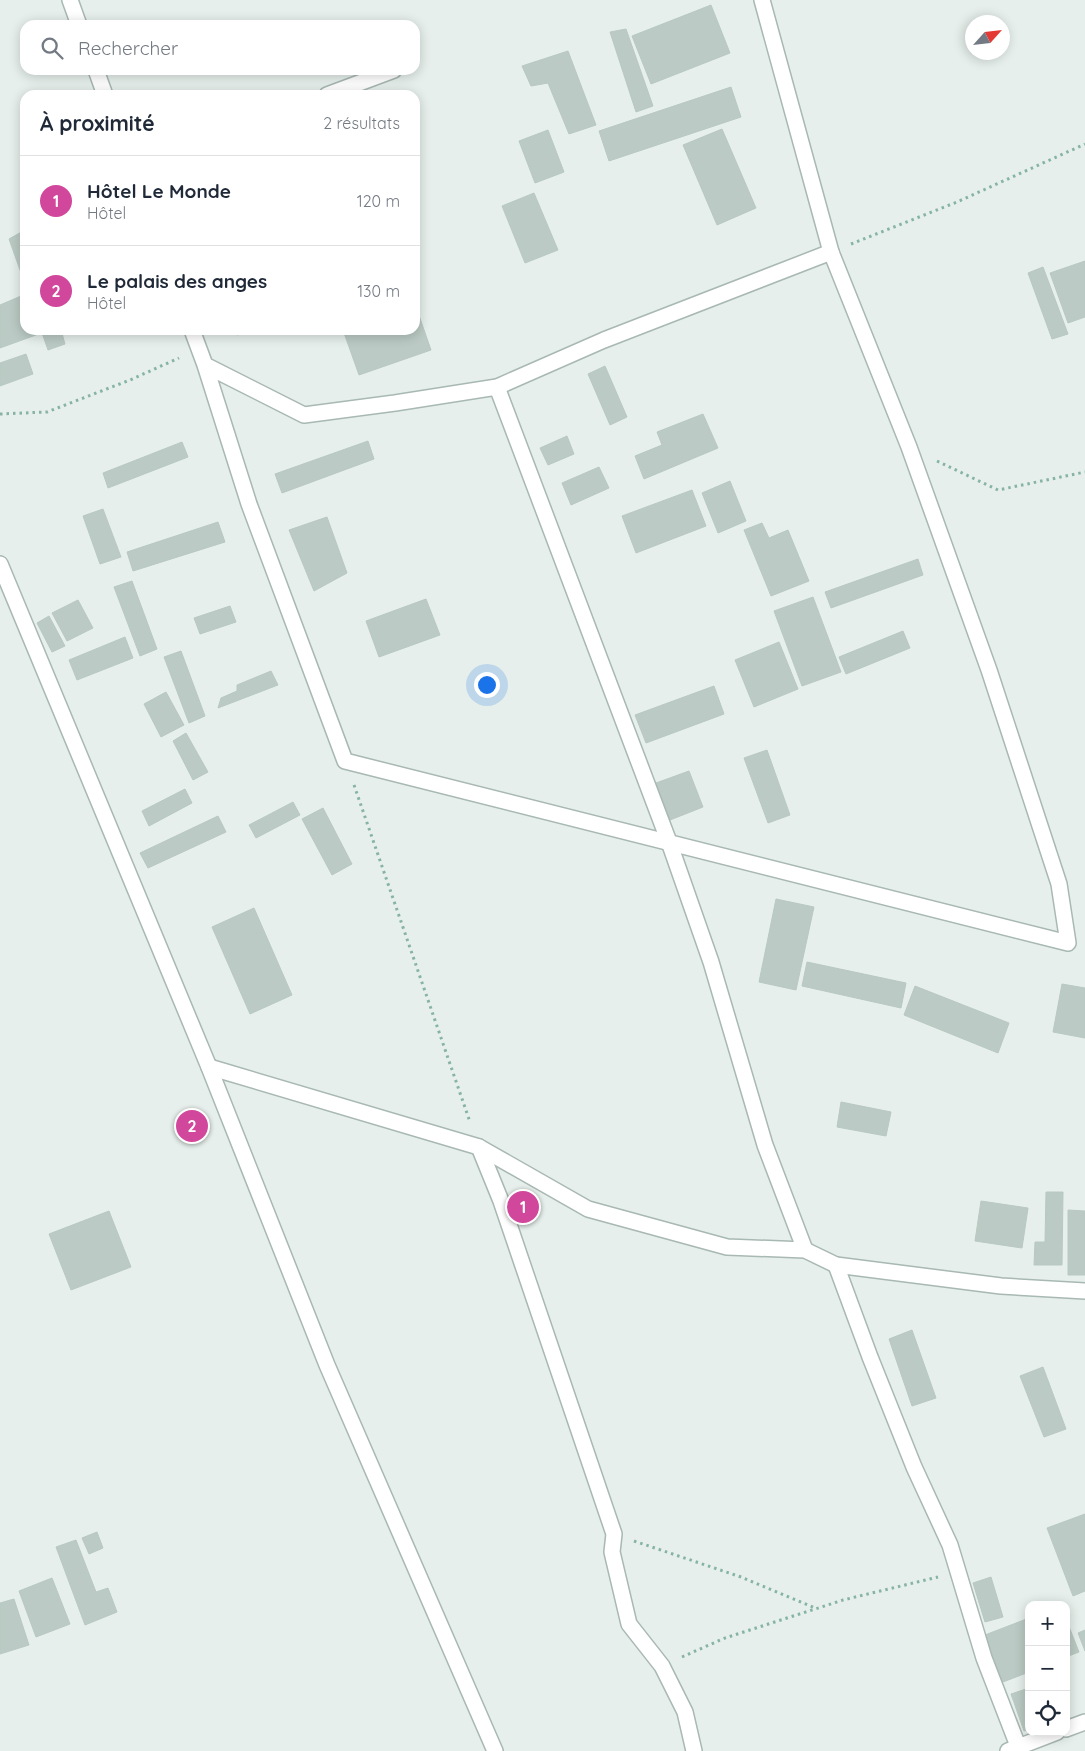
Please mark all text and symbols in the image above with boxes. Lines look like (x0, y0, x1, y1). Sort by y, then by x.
north arrow (965, 15, 1010, 60)
search box (20, 20, 420, 75)
icon: search (38, 34, 66, 62)
text: Rechercher (78, 36, 178, 60)
text: À proximité (40, 110, 155, 136)
text: 2 résultats (323, 113, 400, 133)
text: Hôtel Le Monde (87, 179, 231, 203)
text: 1 (53, 191, 59, 211)
text: 120 m (357, 191, 400, 211)
text: Hôtel (87, 203, 126, 223)
text: Le palais des anges (87, 269, 267, 293)
text: 2 (51, 281, 61, 301)
text: 130 m (357, 281, 400, 301)
text: Hôtel (87, 293, 126, 313)
your location (474, 672, 500, 698)
pin: 2 (176, 1107, 208, 1145)
pin: 1 (507, 1188, 539, 1226)
map controls (1025, 1601, 1070, 1736)
button: + (1025, 1601, 1070, 1646)
button: − (1025, 1646, 1070, 1691)
button: locate (1025, 1691, 1070, 1736)

